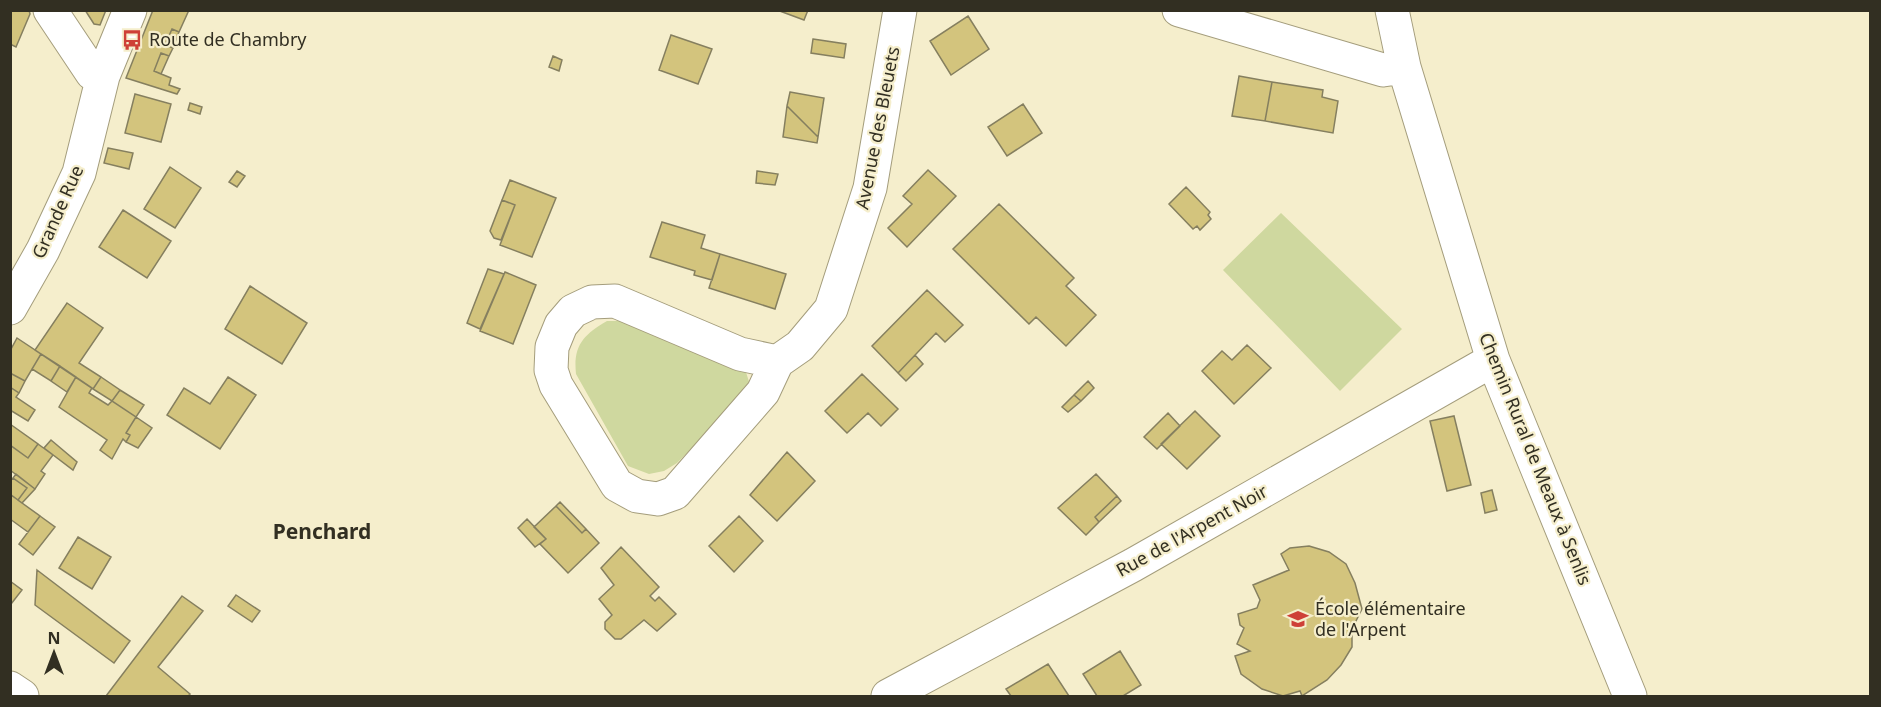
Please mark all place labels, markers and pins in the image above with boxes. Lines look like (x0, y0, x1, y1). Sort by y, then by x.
place label: Route de Chambry (149, 27, 307, 51)
bus stop icon: Route de Chambry (120, 28, 144, 52)
place label: École élémentaire de l'Arpent (1315, 596, 1466, 641)
school or university icon: École élémentaire de l'Arpent (1286, 607, 1310, 631)

